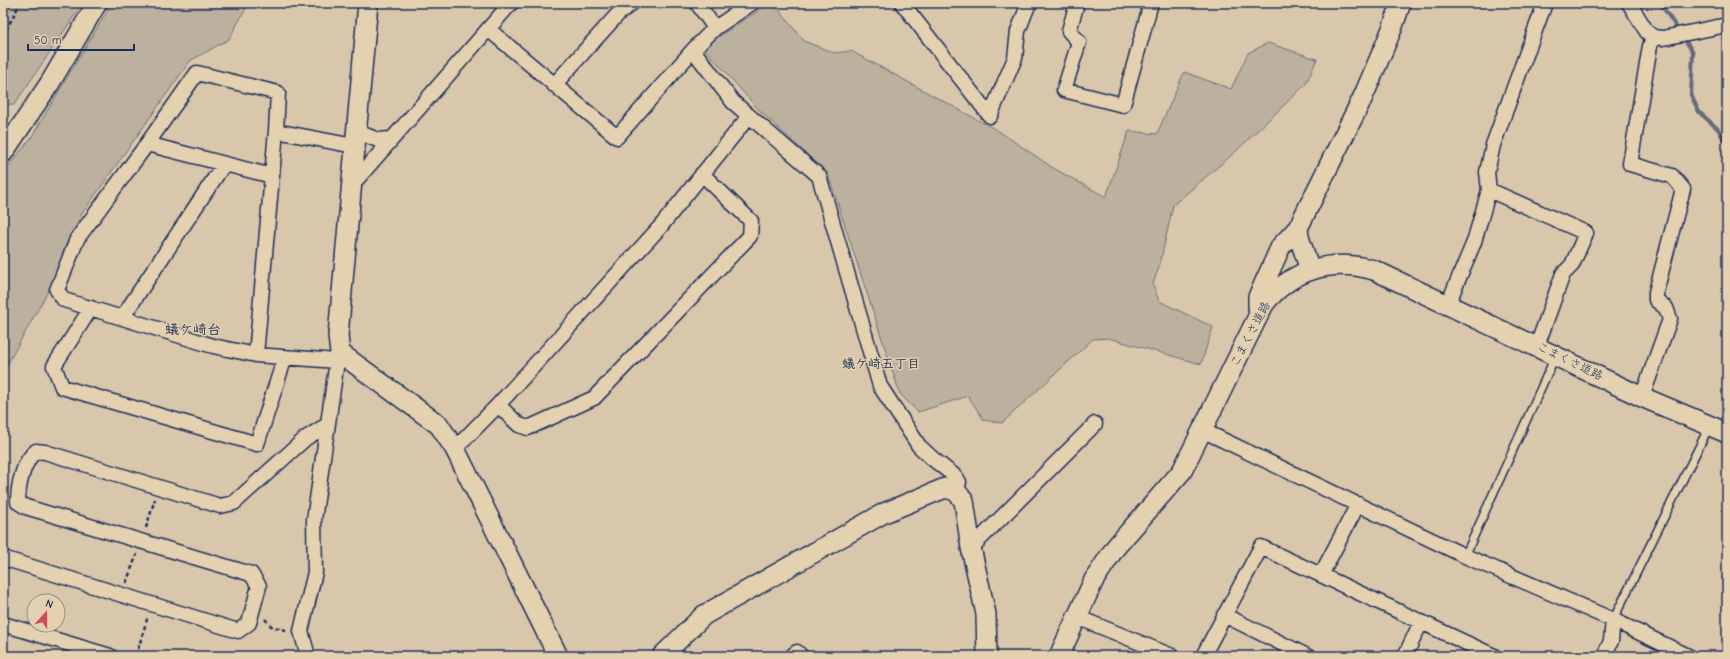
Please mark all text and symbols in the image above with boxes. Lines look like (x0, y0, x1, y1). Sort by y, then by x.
scale bar (28, 26, 134, 52)
text: 50 m (34, 33, 62, 47)
street label: こまくさ道路 (1227, 299, 1273, 369)
district label: 蟻ケ崎台 (165, 321, 221, 338)
street label: こまくさ道路 (1535, 339, 1605, 383)
district label: 蟻ケ崎五丁目 (842, 356, 920, 371)
north arrow (26, 593, 66, 633)
text: N (44, 597, 55, 611)

